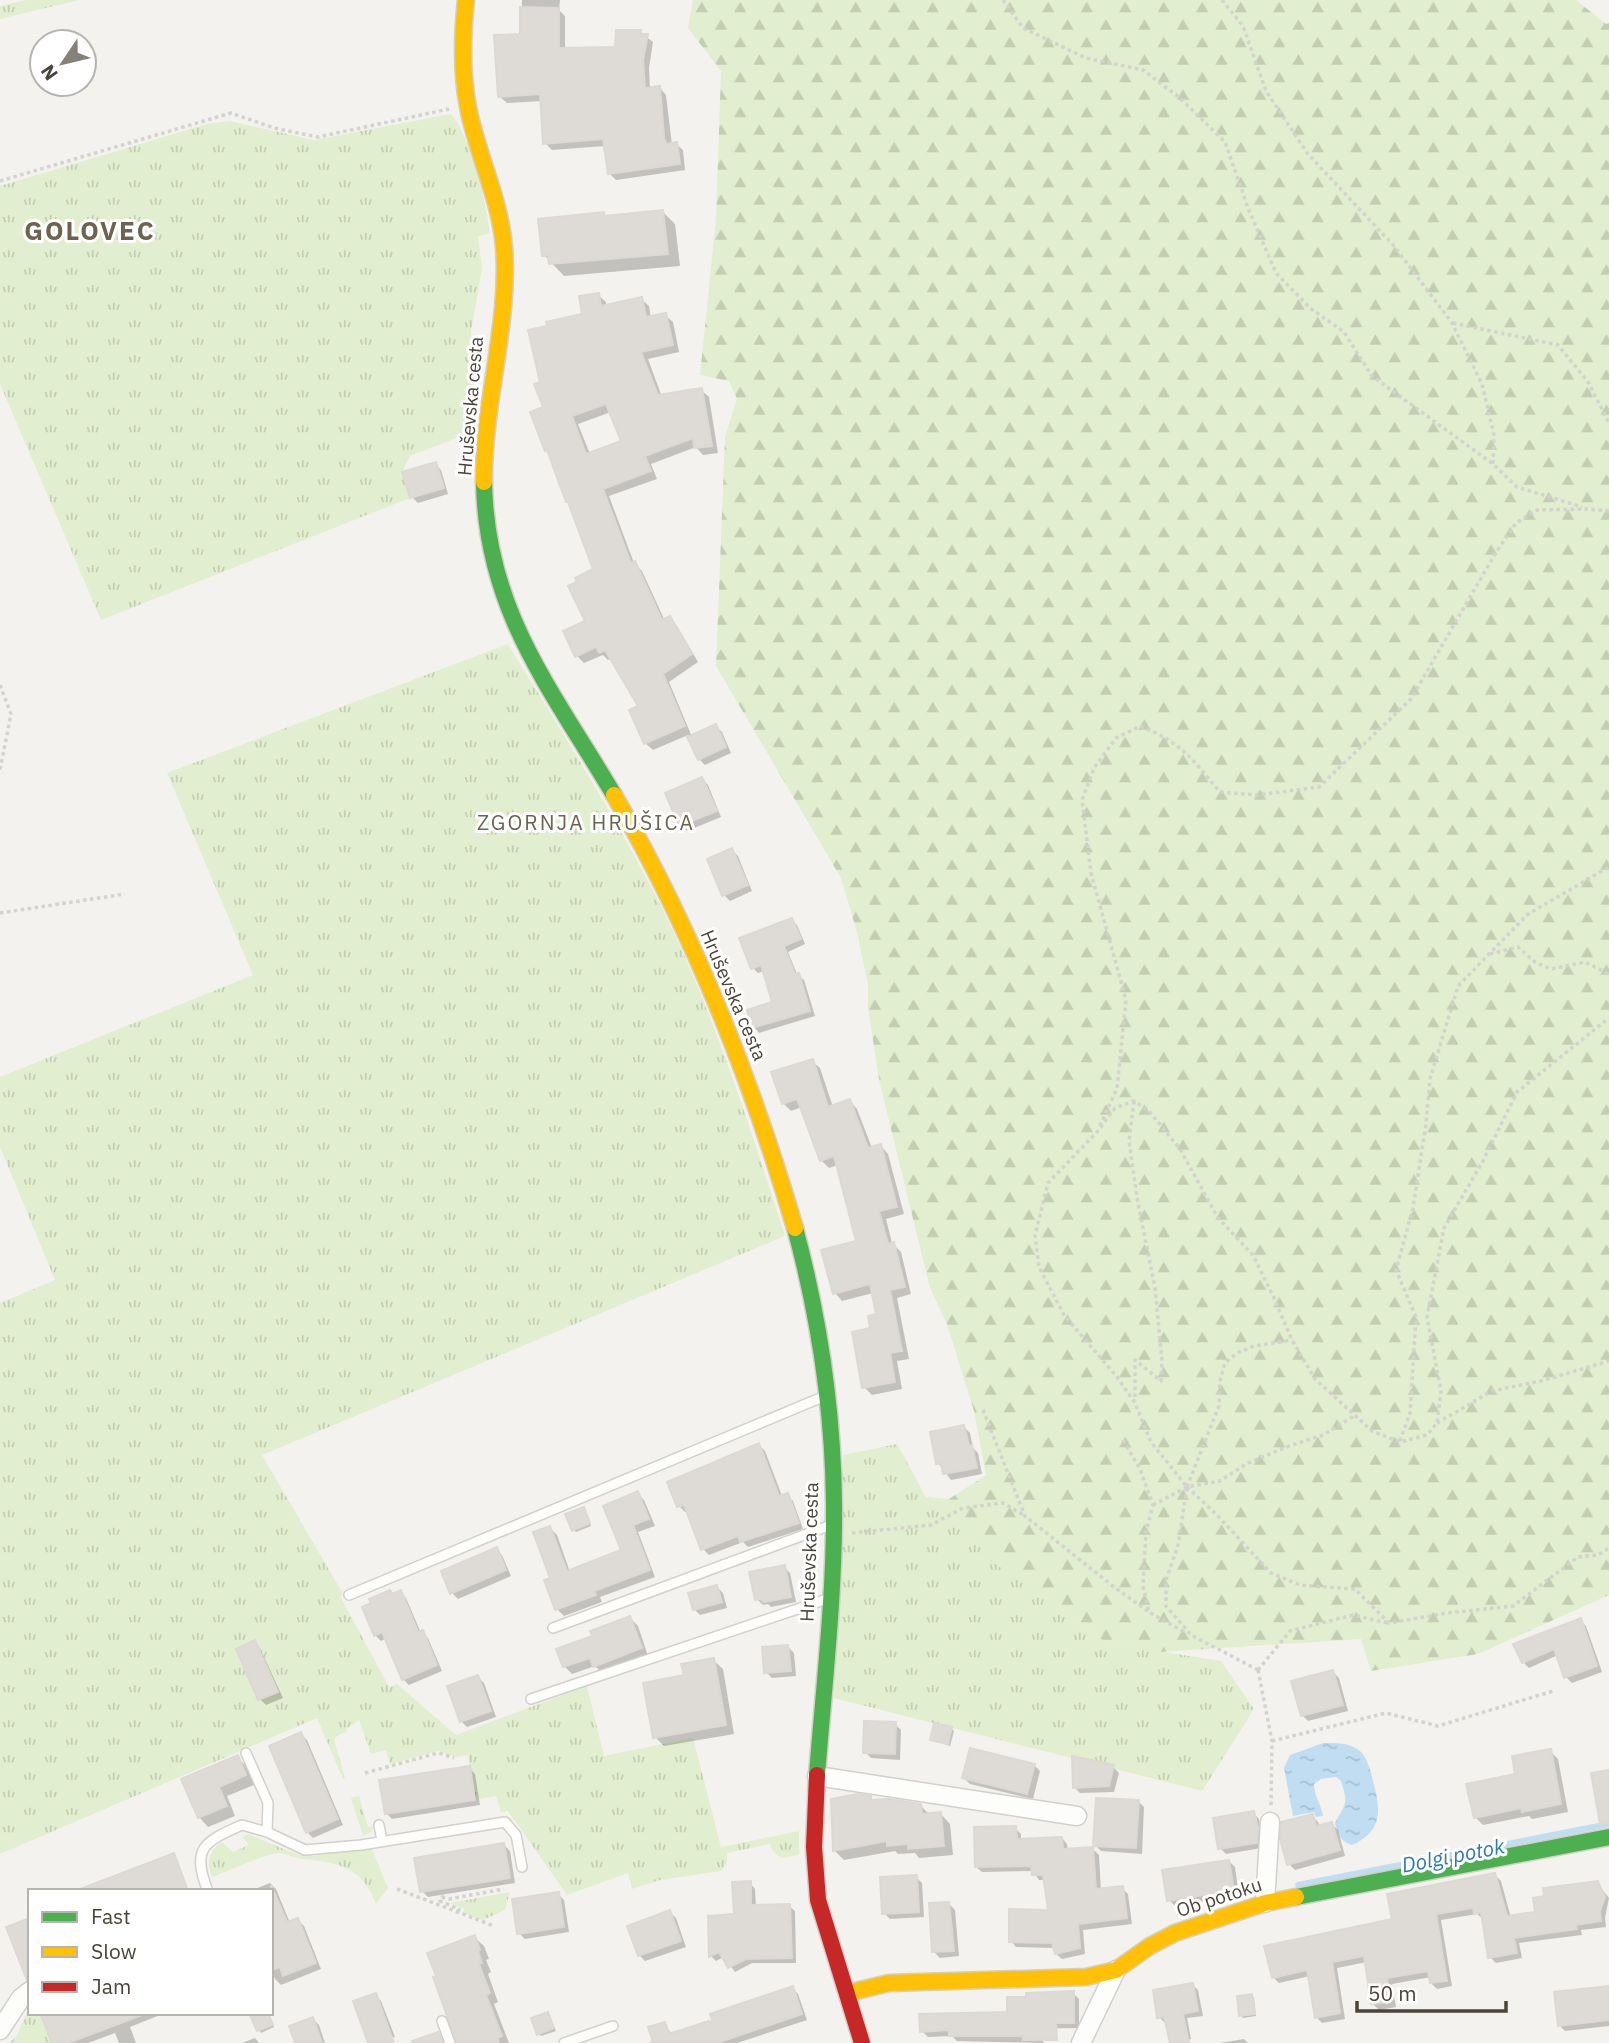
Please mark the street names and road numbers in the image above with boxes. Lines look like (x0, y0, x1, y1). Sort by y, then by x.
street label: Hruševska cesta (452, 335, 488, 477)
street label: Hruševska cesta (696, 926, 772, 1064)
street label: Hruševska cesta (795, 1482, 823, 1622)
street label: Ob potoku (1173, 1872, 1265, 1922)

